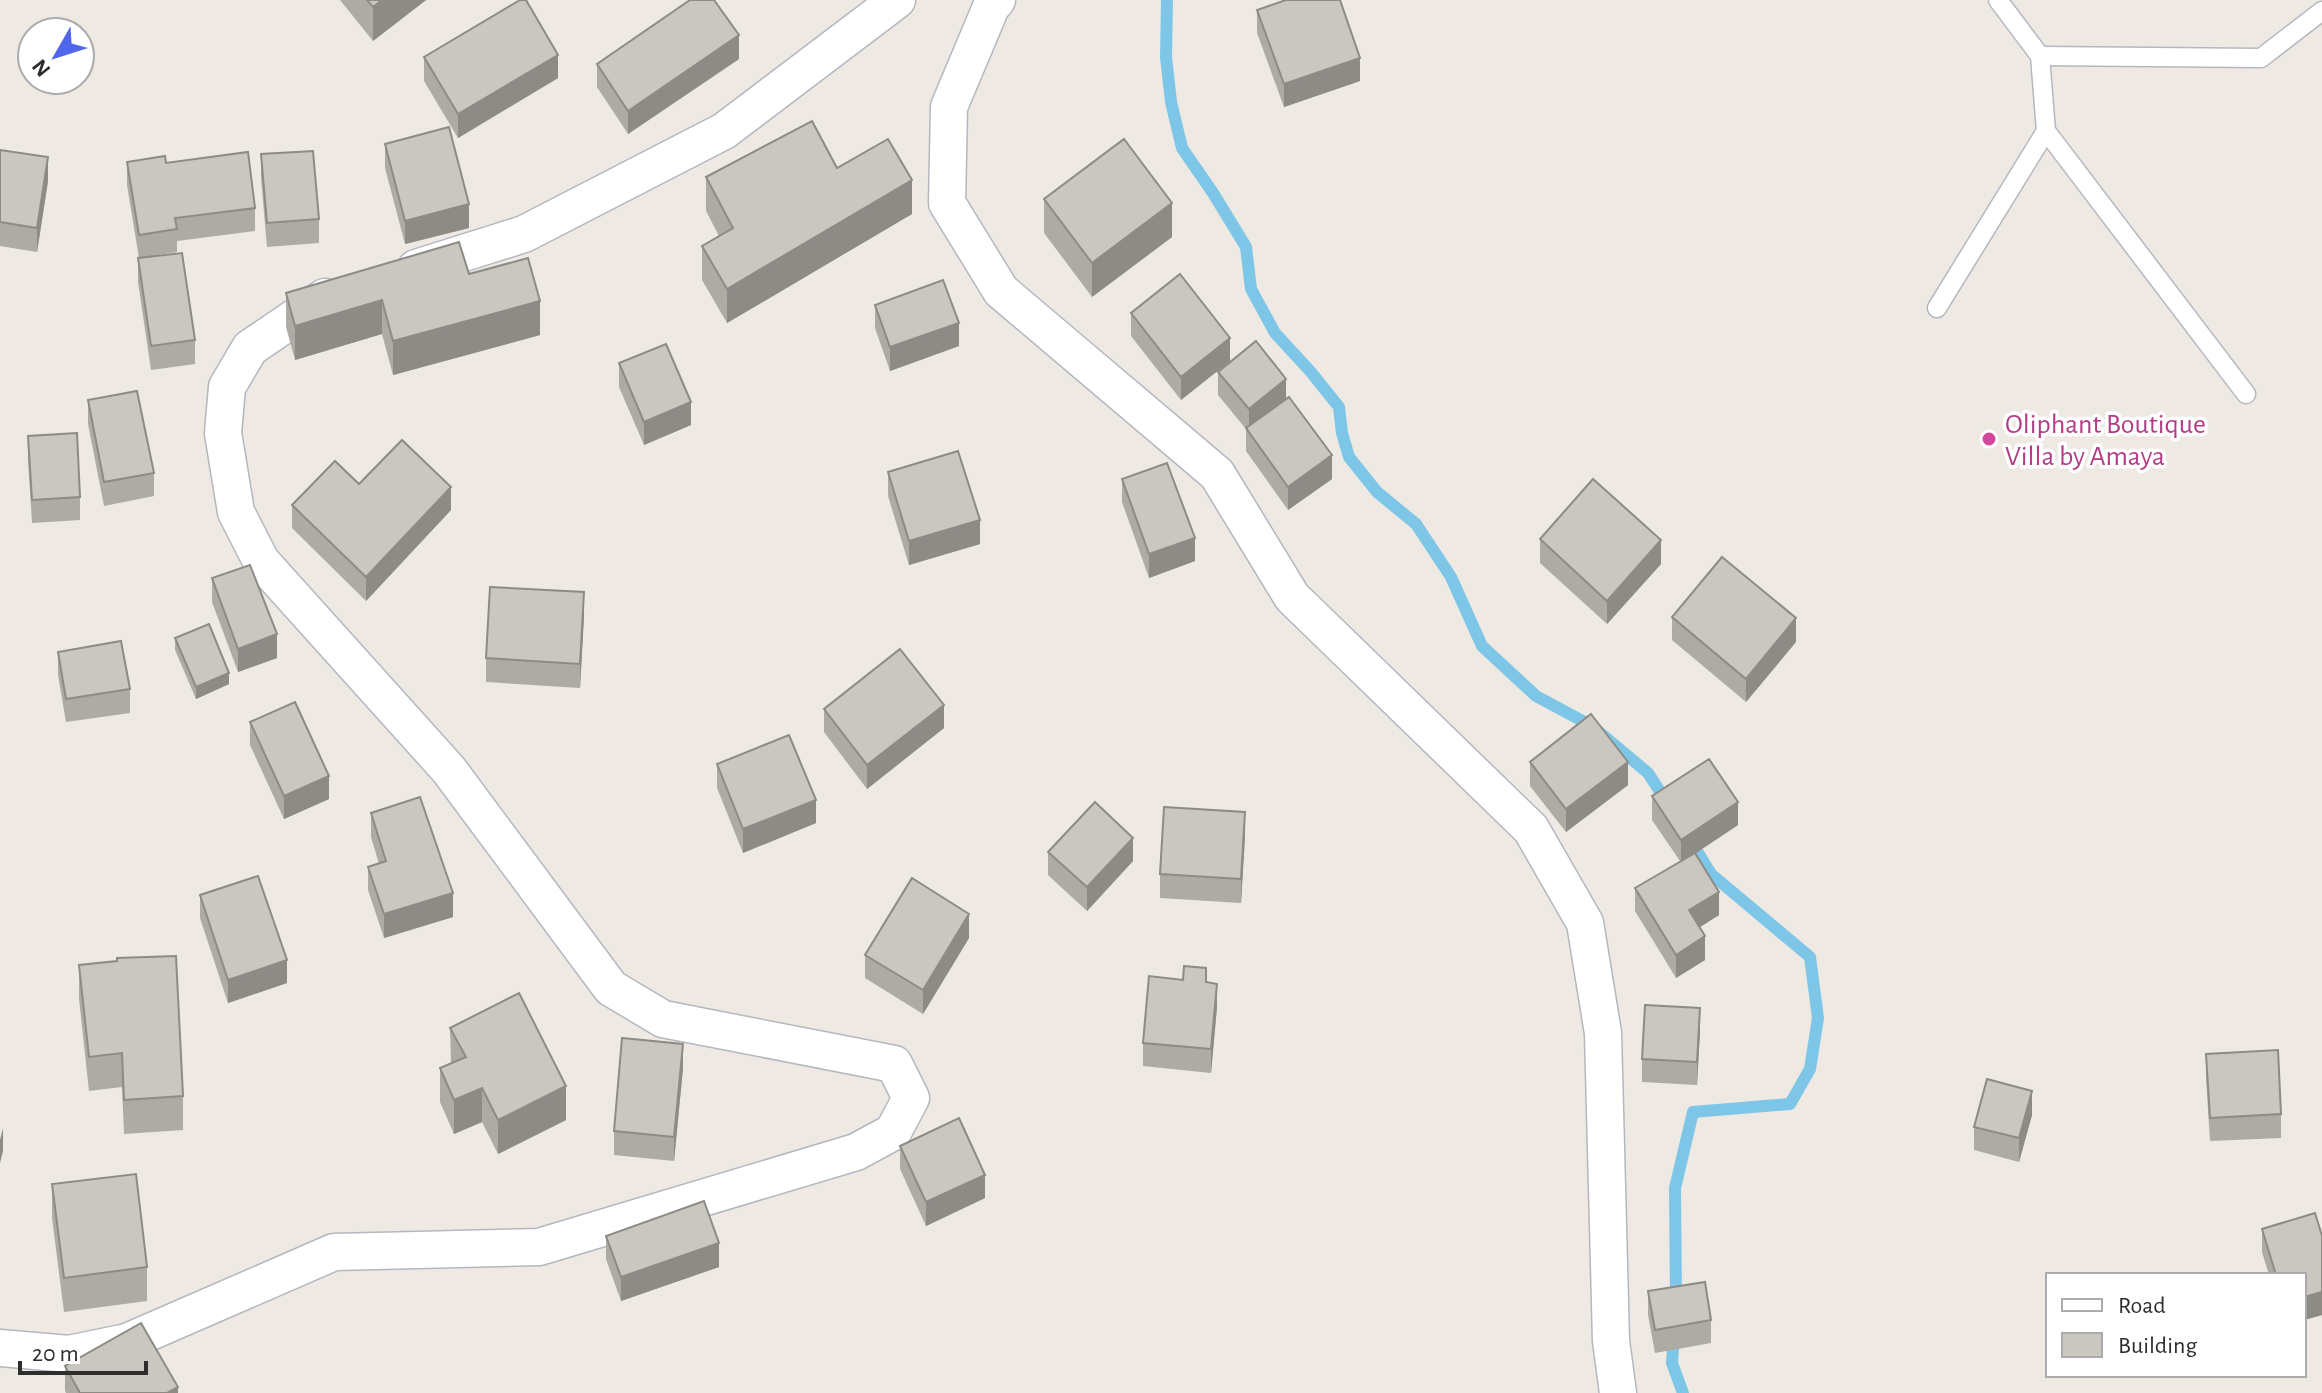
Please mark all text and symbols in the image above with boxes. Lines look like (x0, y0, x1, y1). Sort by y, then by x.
north arrow (16, 16, 96, 96)
text: N (28, 55, 55, 81)
place label: Oliphant Boutique Villa by Amaya (2005, 411, 2206, 471)
marker: Oliphant Boutique Villa by Amaya (1980, 430, 1998, 448)
legend (2046, 1273, 2306, 1377)
text: Road (2118, 1294, 2166, 1318)
scale bar (20, 1325, 146, 1375)
text: Building (2118, 1334, 2197, 1358)
text: 20 m (32, 1342, 79, 1366)

